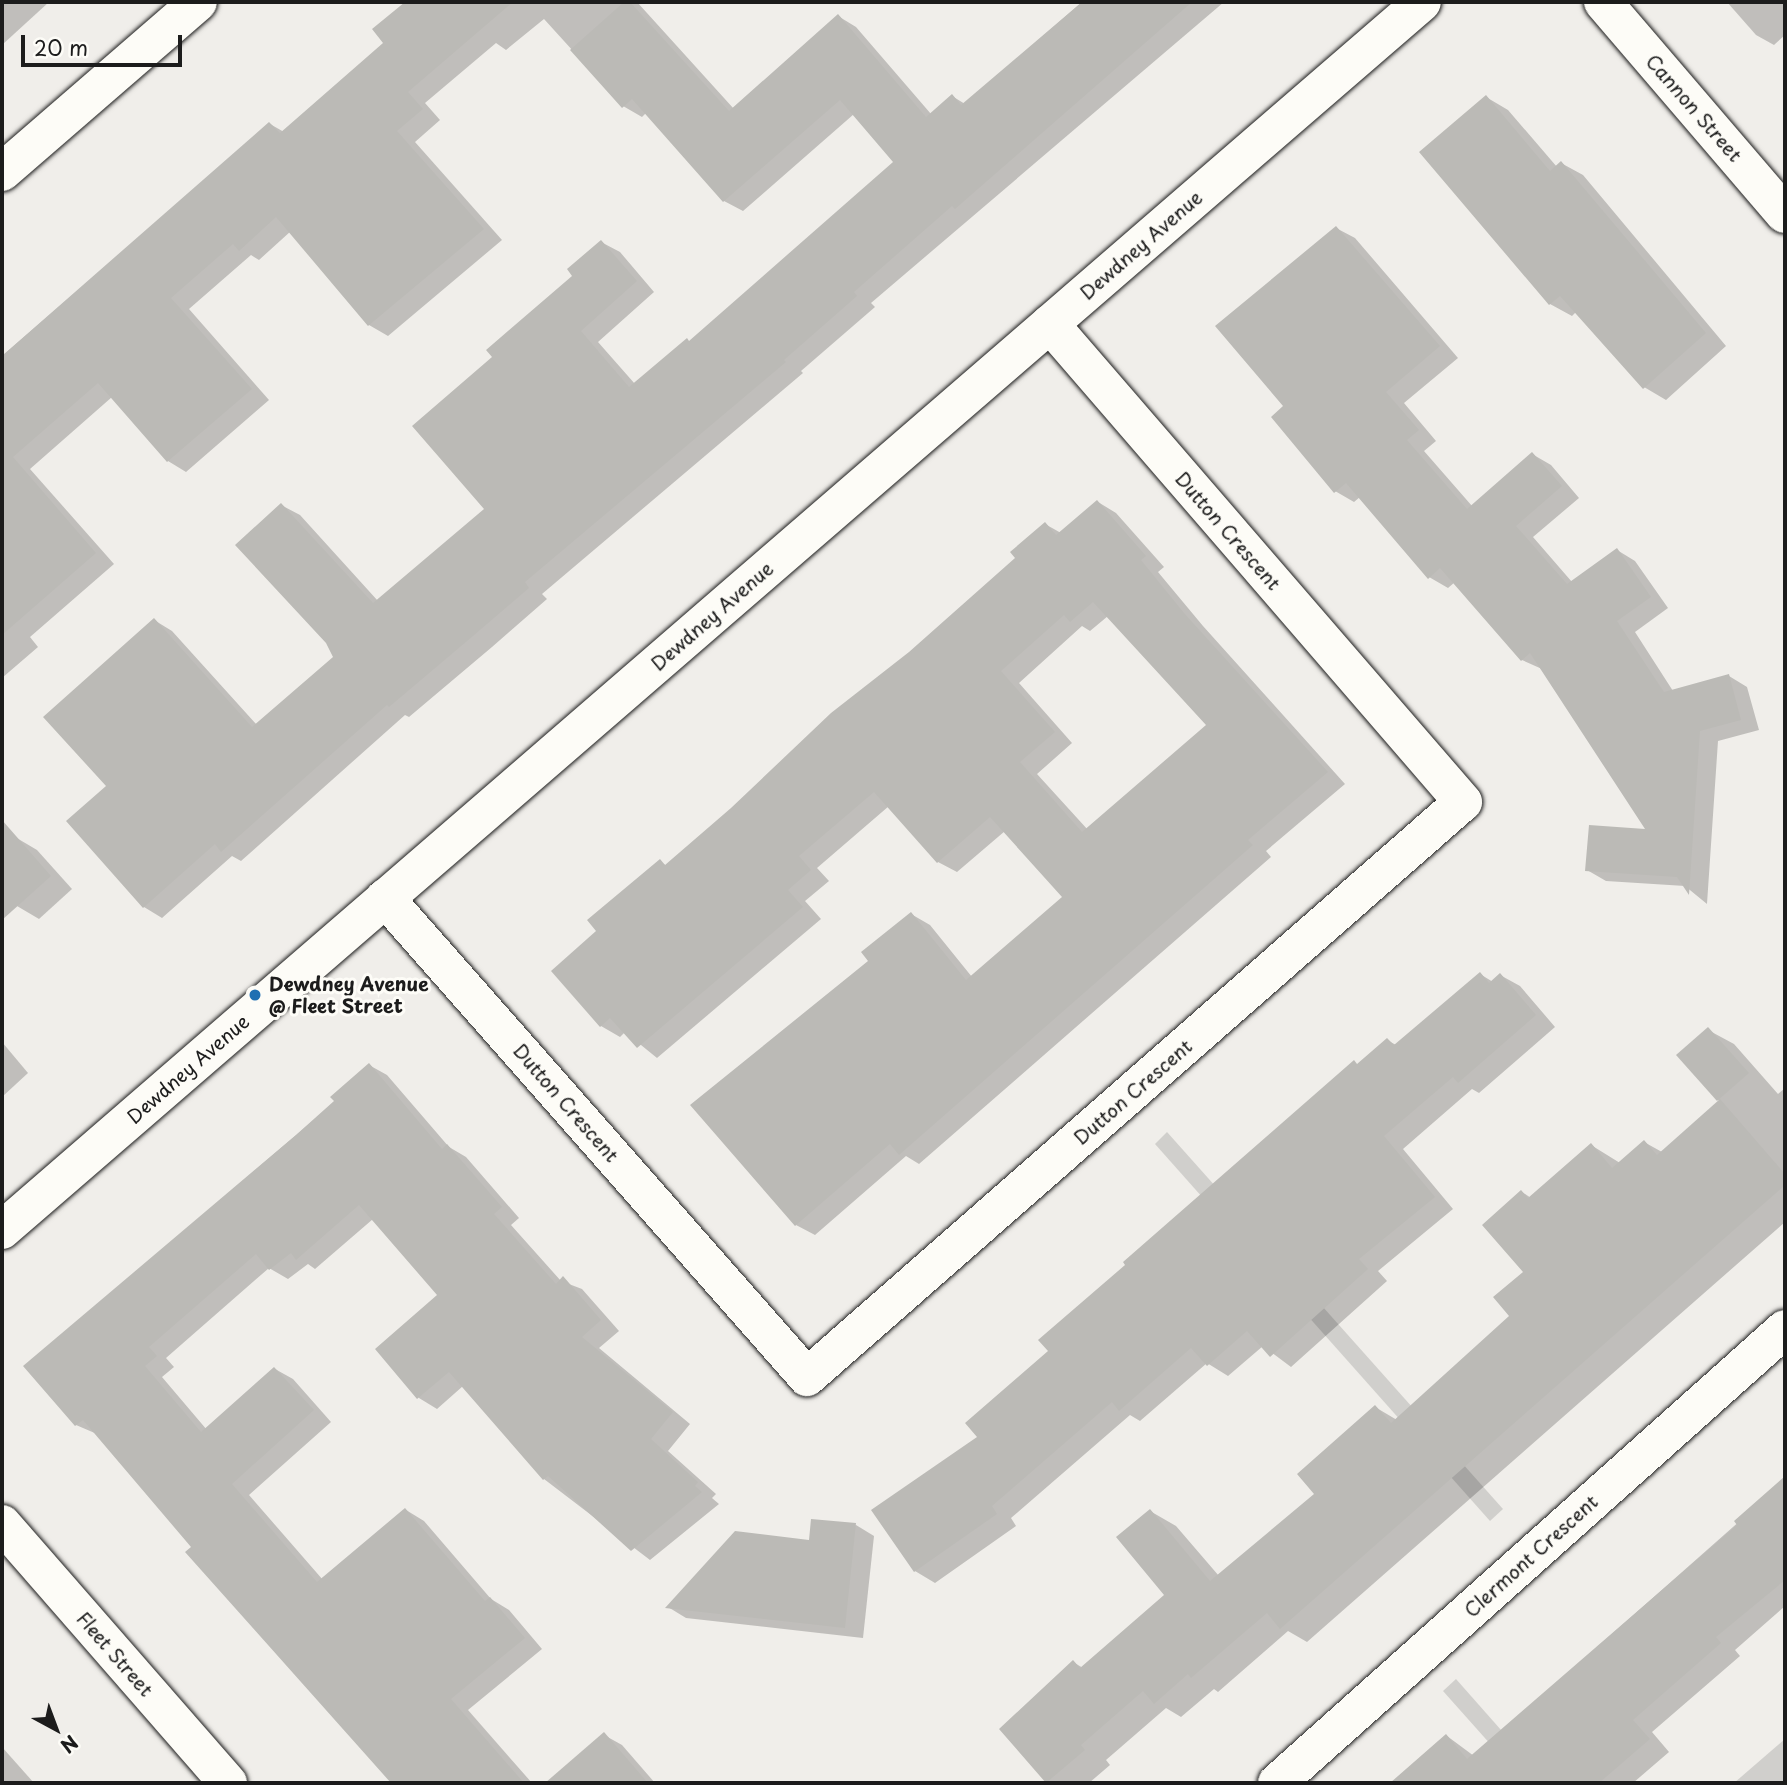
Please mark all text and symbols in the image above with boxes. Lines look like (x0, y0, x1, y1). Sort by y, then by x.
scale bar (24, 21, 186, 65)
text: 20 m (34, 31, 88, 63)
street label: Cannon Street (1641, 50, 1747, 166)
street label: Dewdney Avenue (1075, 186, 1207, 304)
street label: Dutton Crescent (1171, 467, 1285, 595)
street label: Dewdney Avenue (646, 557, 778, 675)
place label: Dewdney Avenue @ Fleet Street (269, 973, 430, 1017)
marker: Dewdney Avenue @ Fleet Street (247, 987, 263, 1003)
street label: Dewdney Avenue (122, 1010, 254, 1128)
street label: Dutton Crescent (1069, 1035, 1197, 1149)
street label: Dutton Crescent (509, 1039, 623, 1167)
street label: Clermont Crescent (1459, 1490, 1603, 1622)
street label: Fleet Street (71, 1606, 159, 1702)
north arrow (21, 1694, 91, 1764)
text: N (55, 1729, 85, 1760)

